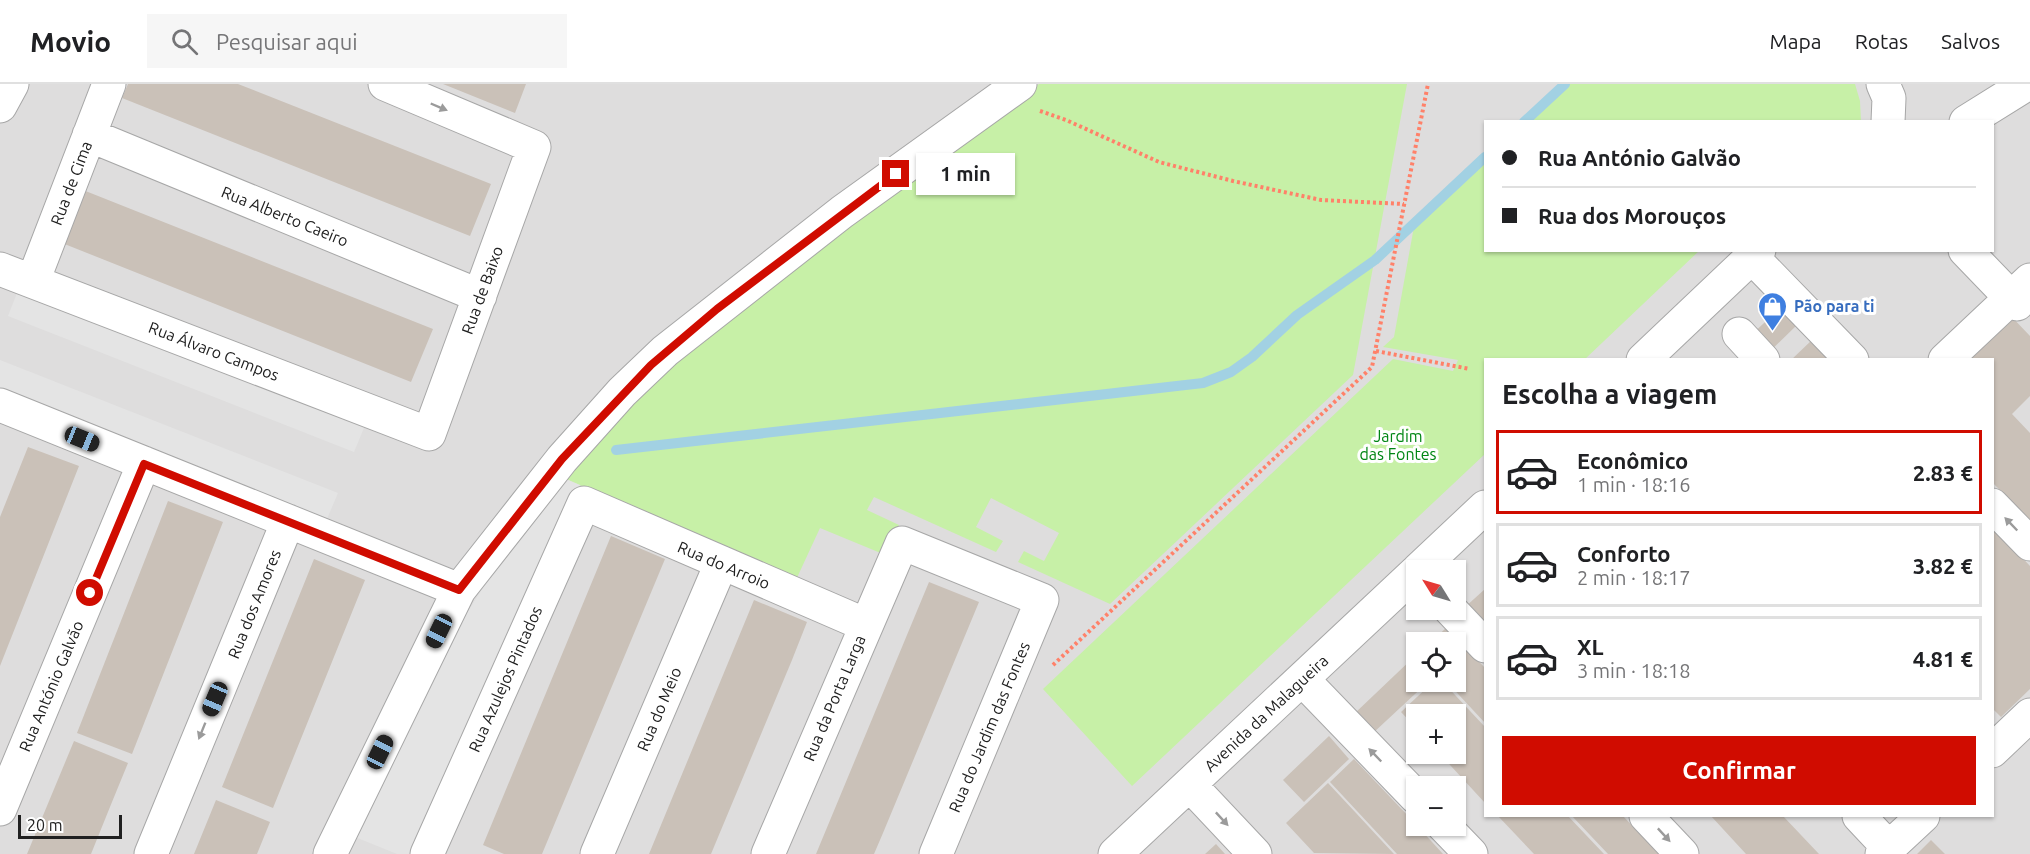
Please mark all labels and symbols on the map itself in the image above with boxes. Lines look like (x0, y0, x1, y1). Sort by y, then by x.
one-way arrow (430, 102, 448, 112)
street label: Rua de Cima (47, 138, 95, 228)
callout: 1 min (917, 153, 1016, 195)
route end (882, 160, 909, 187)
street label: Rua Alberto Caeiro (219, 182, 351, 250)
street label: Rua de Baixo (458, 244, 506, 336)
shop icon: Pão para ti (1757, 290, 1789, 332)
place label: Pão para ti (1794, 297, 1875, 315)
street label: Rua Álvaro Campos (146, 316, 282, 384)
car (62, 424, 102, 454)
park label: Jardim das Fontes (1359, 427, 1437, 463)
one-way arrow (2004, 517, 2018, 532)
street label: Rua do Arroio (675, 537, 773, 593)
street label: Rua dos Amores (224, 547, 284, 661)
north arrow (1406, 560, 1466, 620)
route start (76, 579, 103, 606)
street label: Rua Azulejos Pintados (465, 603, 545, 755)
car (423, 611, 455, 651)
street label: Rua António Galvão (15, 618, 87, 754)
street label: Rua da Porta Larga (799, 632, 869, 764)
street label: Rua do Jardim das Fontes (945, 639, 1033, 815)
street label: Avenida da Malagueira (1201, 651, 1331, 775)
street label: Rua do Meio (633, 664, 685, 754)
car (200, 679, 230, 719)
one-way arrow (197, 722, 206, 740)
car (364, 732, 396, 772)
one-way arrow (1369, 749, 1383, 763)
scale bar (18, 812, 122, 840)
one-way arrow (1215, 812, 1229, 826)
one-way arrow (1657, 827, 1670, 842)

